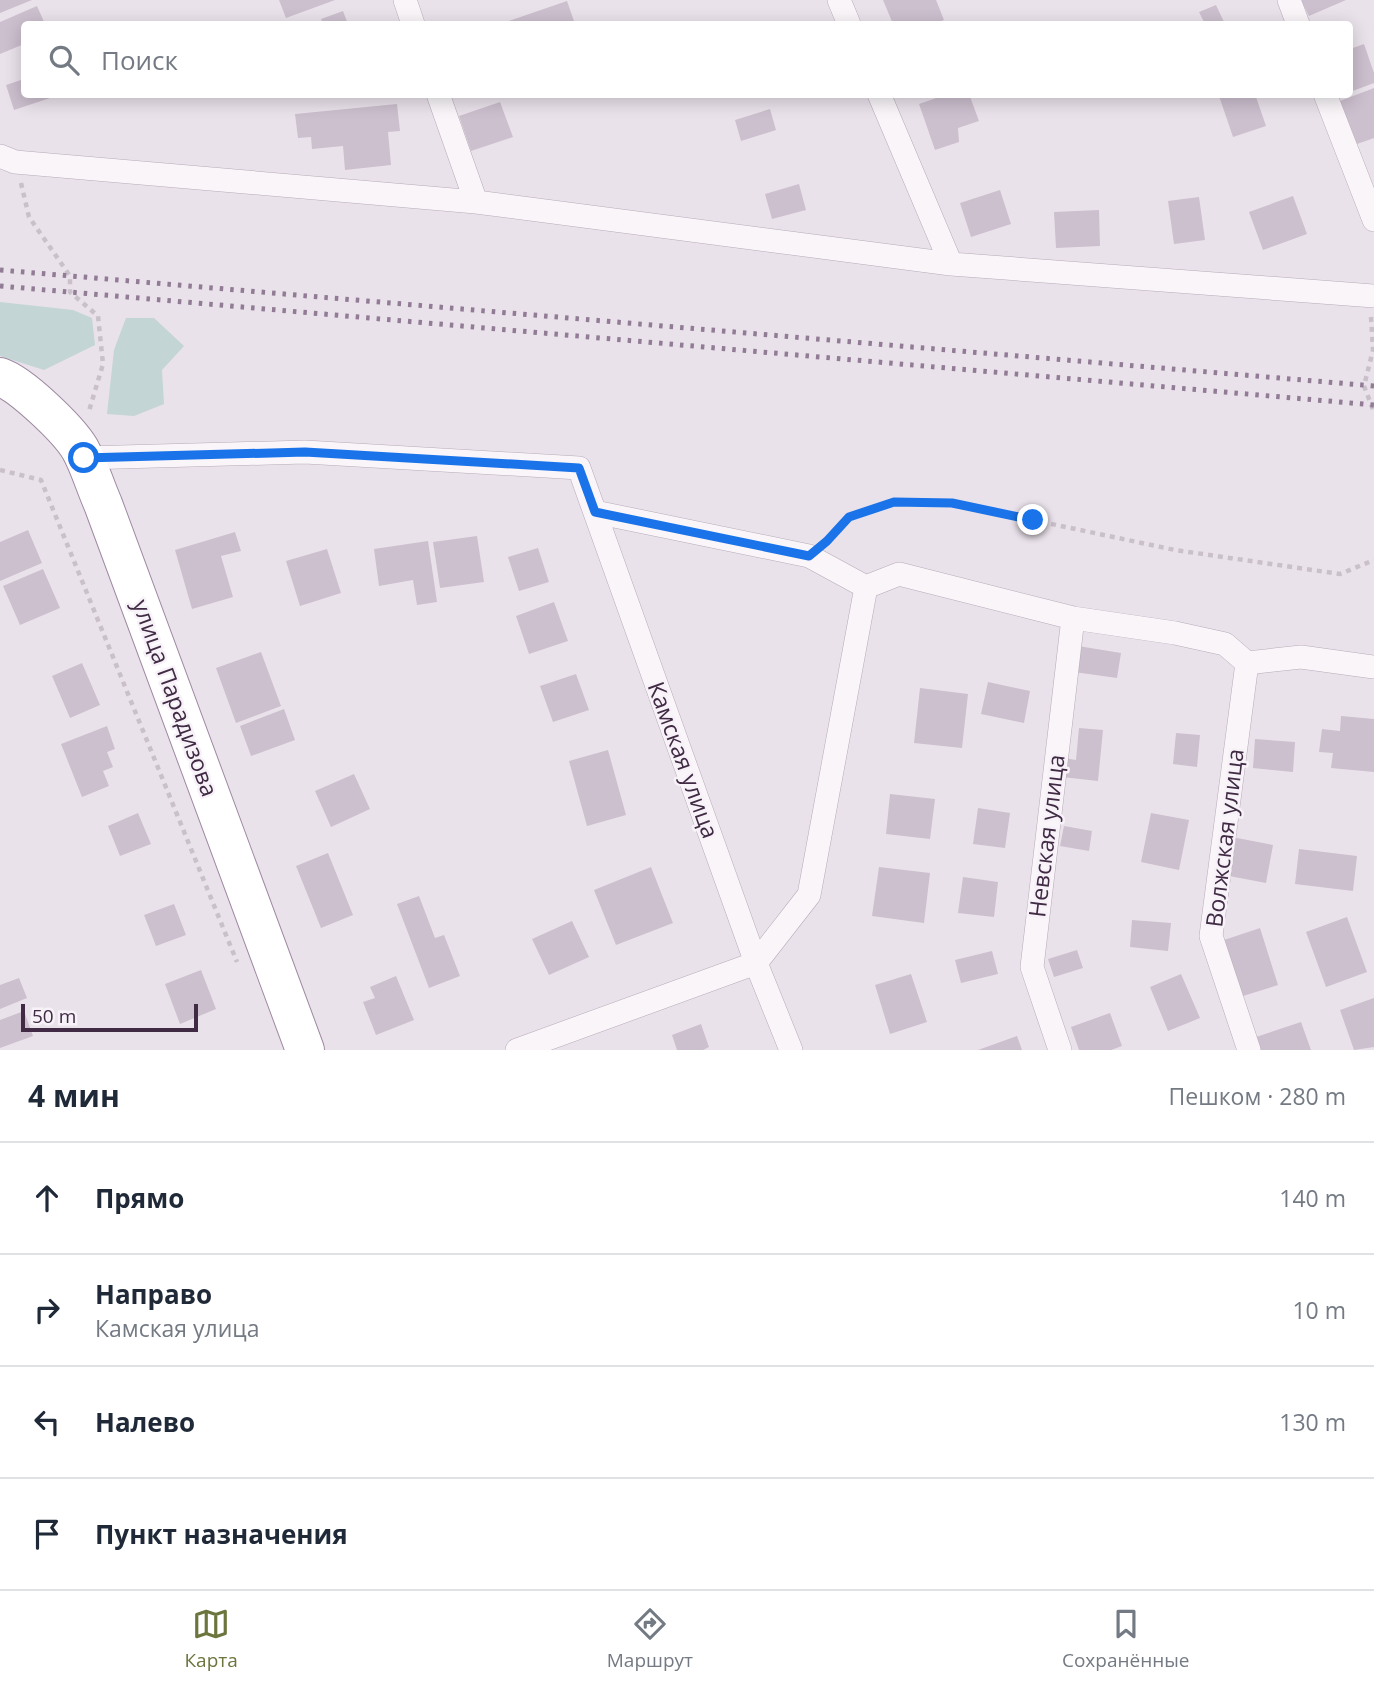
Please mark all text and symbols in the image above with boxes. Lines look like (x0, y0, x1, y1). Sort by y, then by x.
search box (21, 21, 1353, 98)
icon: search (45, 41, 83, 79)
text: Поиск (101, 42, 178, 78)
route start (68, 442, 99, 473)
route end (1017, 504, 1048, 535)
street label: улица Парадизова (125, 595, 226, 801)
street label: Камская улица (641, 677, 727, 842)
street label: Волжская улица (1197, 747, 1251, 929)
street label: Невская улица (1020, 753, 1072, 919)
scale bar (21, 1001, 198, 1033)
text: 50 m (32, 1003, 76, 1029)
text: 4 мин (28, 1075, 120, 1116)
text: Пешком · 280 m (1169, 1080, 1346, 1112)
icon: ahead (28, 1179, 66, 1217)
text: Прямо (95, 1180, 184, 1216)
text: 140 m (1279, 1182, 1346, 1214)
text: Направо (95, 1276, 212, 1312)
icon: right (28, 1291, 66, 1329)
text: 10 m (1292, 1294, 1346, 1326)
text: Камская улица (95, 1312, 260, 1344)
icon: left (28, 1403, 66, 1441)
text: Налево (95, 1404, 195, 1440)
text: 130 m (1279, 1406, 1346, 1438)
icon: arrive (28, 1515, 66, 1553)
text: Пункт назначения (95, 1516, 348, 1552)
tab: Карта (184, 1605, 238, 1673)
tab: Маршрут (607, 1605, 693, 1673)
tab: Сохранённые (1062, 1605, 1190, 1673)

